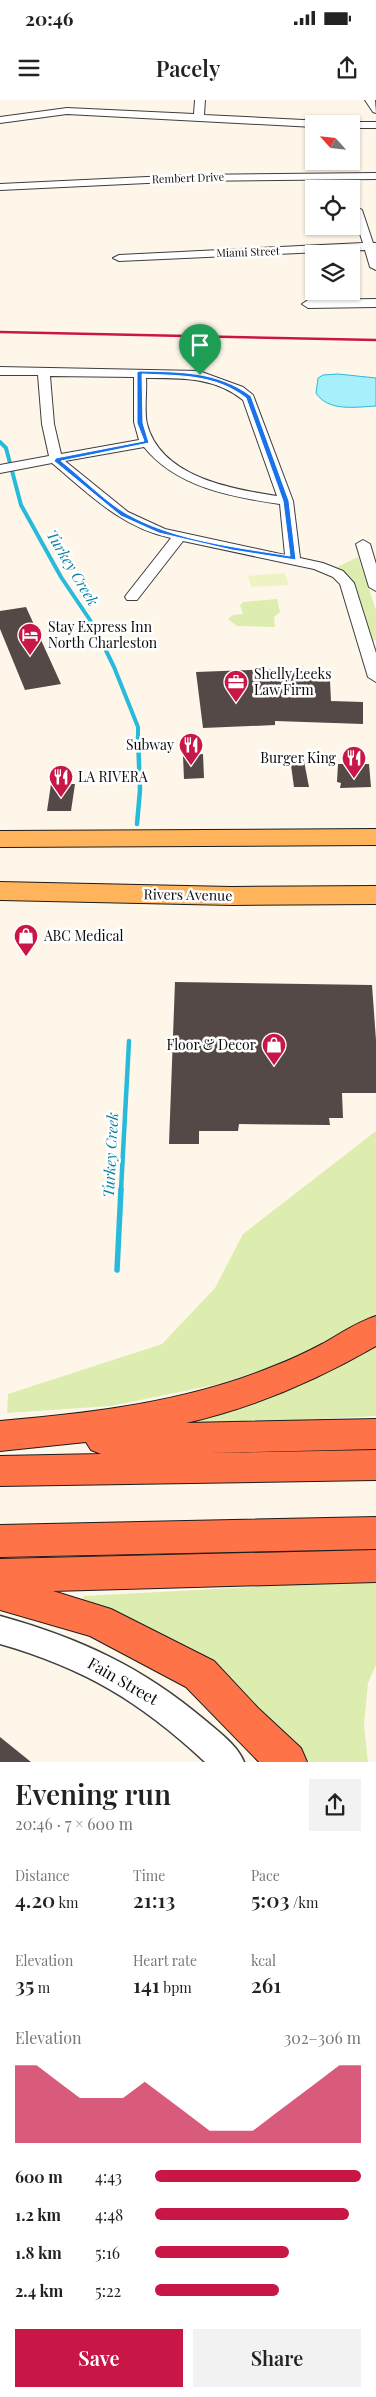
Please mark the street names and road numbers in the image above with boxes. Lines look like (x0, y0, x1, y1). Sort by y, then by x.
street label: Rembert Drive (152, 169, 225, 186)
street label: Miami Street (216, 243, 280, 260)
street label: Rivers Avenue (144, 884, 233, 905)
street label: Fain Street (84, 1652, 163, 1709)

